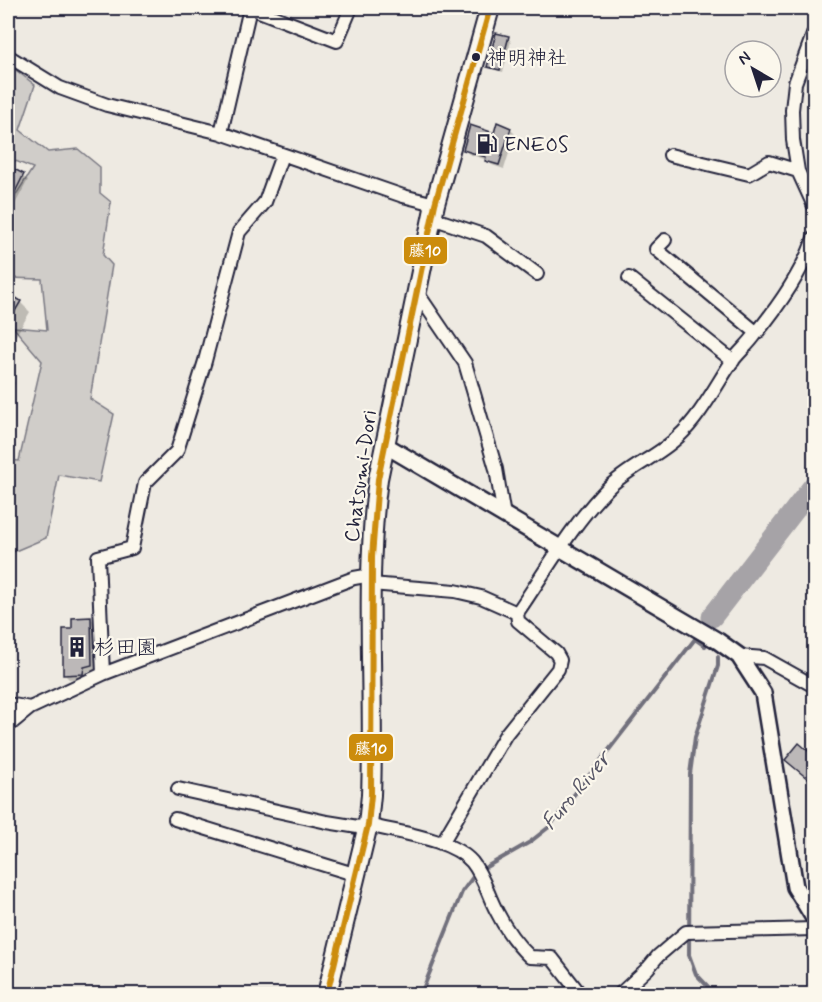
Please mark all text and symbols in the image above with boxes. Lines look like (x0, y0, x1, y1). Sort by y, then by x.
north arrow (723, 39, 783, 99)
place label: 神明神社 (487, 45, 567, 72)
text: N (734, 47, 755, 70)
marker: 神明神社 (470, 51, 482, 63)
place label: ENEOS (504, 131, 569, 159)
fuel station icon: ENEOS (475, 132, 499, 156)
line badge: 藤10 (403, 236, 448, 265)
text: 藤10 (409, 241, 441, 262)
street label: Chatsumi-Dori (338, 408, 384, 544)
place label: 杉田園 (94, 634, 157, 662)
building icon: 杉田園 (65, 635, 89, 659)
line badge: 藤10 (348, 733, 394, 762)
text: 藤10 (355, 739, 387, 760)
water label: Furo River (536, 744, 619, 836)

